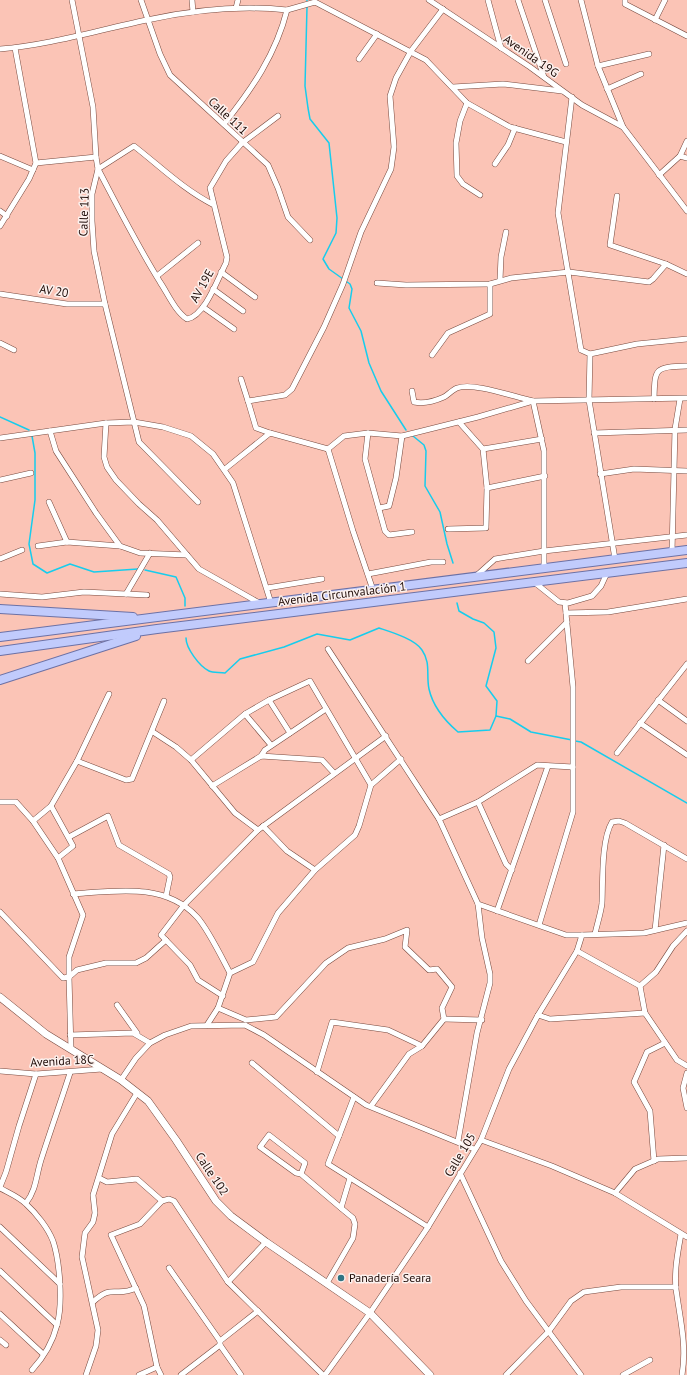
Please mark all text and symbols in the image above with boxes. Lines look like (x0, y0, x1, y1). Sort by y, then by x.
street label: Avenida 19G (501, 31, 562, 80)
street label: Calle 111 (205, 94, 251, 138)
street label: Calle 113 (75, 187, 92, 236)
street label: AV 19E (186, 267, 217, 305)
street label: AV 20 (38, 281, 70, 300)
street label: Avenida Circunvalación 1 (277, 578, 407, 609)
street label: Avenida 18C (30, 1051, 94, 1070)
street label: Calle 105 (441, 1130, 478, 1179)
street label: Calle 102 (193, 1149, 232, 1198)
place label: Panadería Seara (349, 1270, 431, 1285)
marker: Panadería Seara (336, 1273, 346, 1283)

